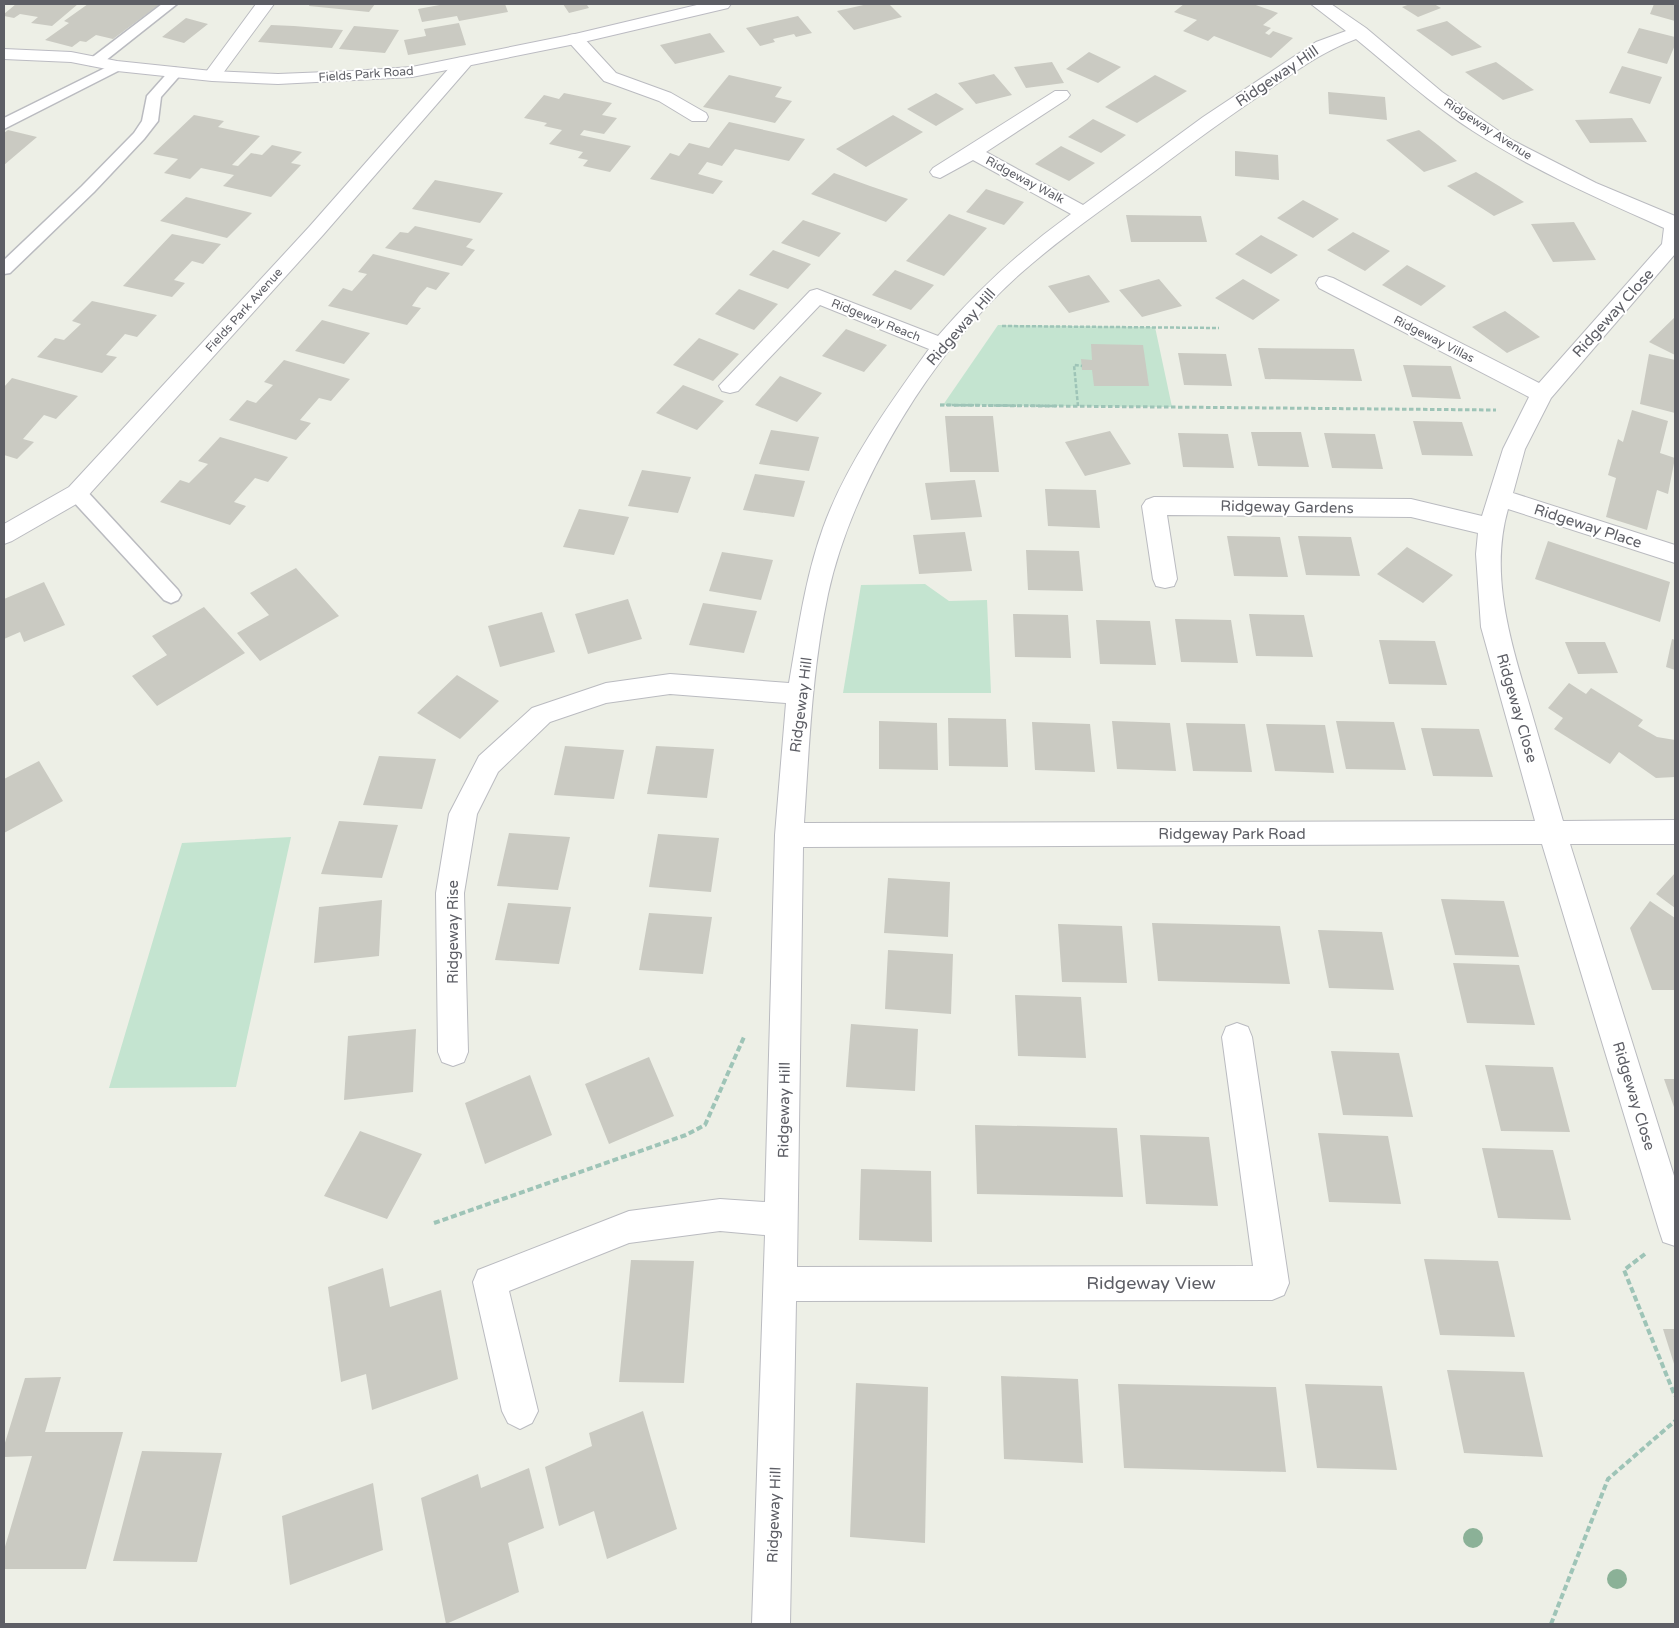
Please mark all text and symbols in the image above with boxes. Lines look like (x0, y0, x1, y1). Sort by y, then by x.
street label: Ridgeway Hill (1232, 42, 1322, 110)
street label: Fields Park Road (318, 64, 414, 84)
street label: Ridgeway Avenue (1441, 95, 1535, 163)
street label: Ridgeway Walk (983, 153, 1067, 207)
street label: Fields Park Avenue (203, 265, 285, 355)
street label: Ridgeway Close (1569, 265, 1657, 361)
street label: Ridgeway Hill (923, 285, 999, 369)
street label: Ridgeway Reach (829, 296, 923, 344)
street label: Ridgeway Villas (1391, 313, 1477, 365)
street label: Ridgeway Gardens (1220, 497, 1354, 517)
street label: Ridgeway Place (1532, 500, 1644, 552)
street label: Ridgeway Close (1493, 651, 1541, 765)
street label: Ridgeway Hill (786, 656, 816, 754)
street label: Ridgeway Park Road (1158, 825, 1306, 843)
street label: Ridgeway Rise (444, 880, 462, 984)
street label: Ridgeway Close (1609, 1039, 1659, 1153)
street label: Ridgeway Hill (774, 1062, 794, 1158)
street label: Ridgeway View (1086, 1272, 1216, 1294)
street label: Ridgeway Hill (763, 1467, 785, 1563)

